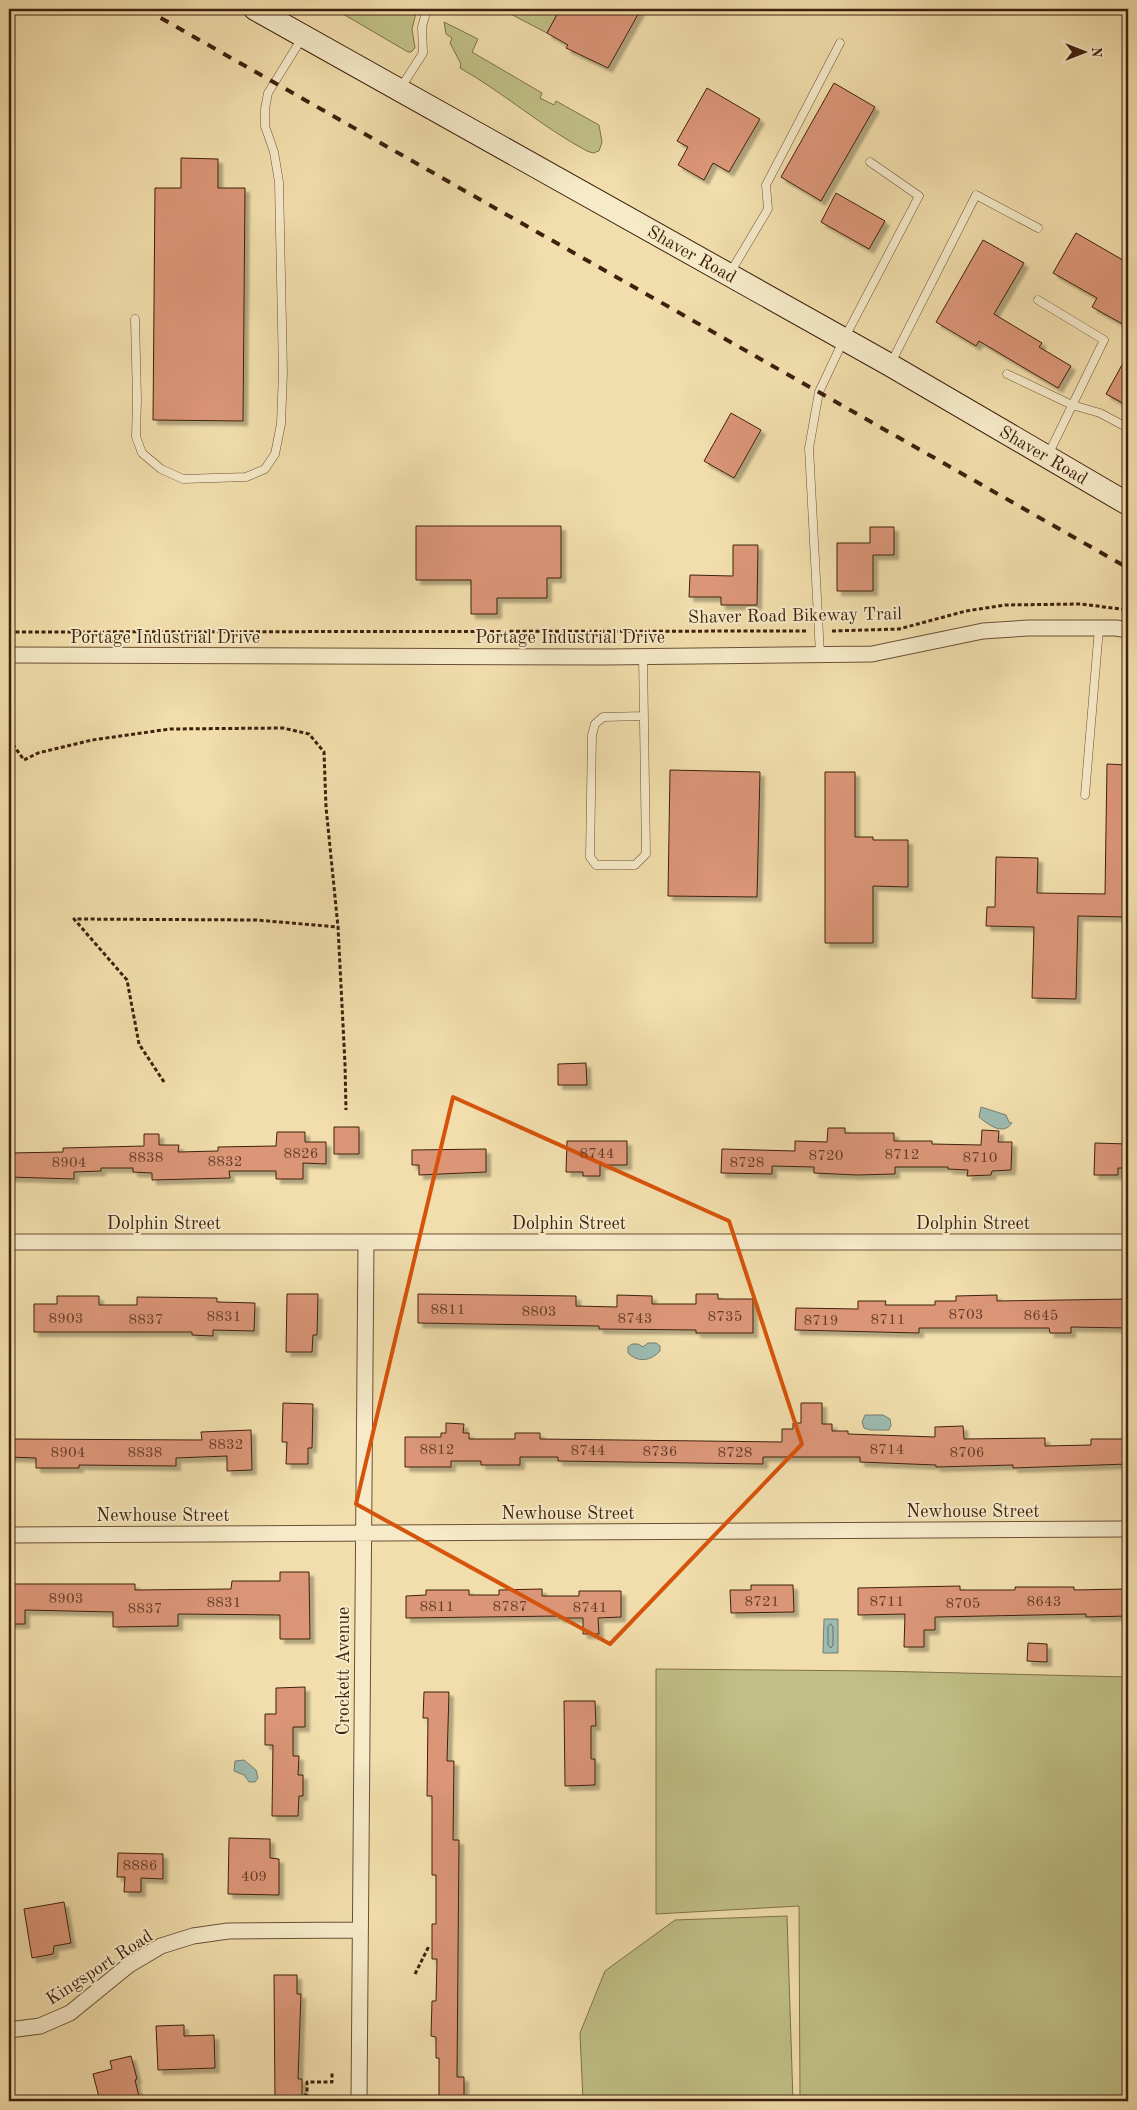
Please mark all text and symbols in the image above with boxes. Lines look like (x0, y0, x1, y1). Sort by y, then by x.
north arrow (1060, 28, 1110, 78)
text: N (1089, 47, 1103, 58)
street label: Shaver Road (644, 223, 739, 287)
street label: Shaver Road (996, 423, 1090, 488)
street label: Shaver Road Bikeway Trail (688, 605, 902, 627)
street label: Portage Industrial Drive (70, 629, 260, 647)
street label: Portage Industrial Drive (475, 629, 665, 647)
house number: 8826 (284, 1147, 318, 1162)
house number: 8744 (580, 1147, 614, 1162)
house number: 8712 (885, 1148, 919, 1163)
house number: 8720 (809, 1149, 843, 1164)
house number: 8838 (129, 1151, 163, 1166)
house number: 8710 (963, 1151, 997, 1166)
house number: 8832 (208, 1155, 242, 1170)
house number: 8904 (52, 1156, 86, 1171)
house number: 8728 (730, 1156, 764, 1171)
street label: Dolphin Street (107, 1215, 221, 1233)
street label: Dolphin Street (512, 1215, 626, 1233)
street label: Dolphin Street (916, 1215, 1030, 1233)
house number: 8811 (431, 1303, 465, 1318)
house number: 8803 (522, 1305, 556, 1320)
house number: 8703 (949, 1308, 983, 1323)
house number: 8645 (1024, 1309, 1058, 1324)
house number: 8831 (207, 1310, 241, 1325)
house number: 8735 (708, 1310, 742, 1325)
house number: 8903 (49, 1312, 83, 1327)
house number: 8743 (618, 1312, 652, 1327)
house number: 8837 (129, 1313, 163, 1328)
house number: 8711 (871, 1313, 905, 1328)
house number: 8719 (804, 1314, 838, 1329)
house number: 8832 (209, 1438, 243, 1453)
house number: 8812 (420, 1443, 454, 1458)
house number: 8714 (870, 1443, 904, 1458)
house number: 8744 (571, 1444, 605, 1459)
house number: 8736 (643, 1445, 677, 1460)
house number: 8904 (51, 1446, 85, 1461)
house number: 8838 (128, 1446, 162, 1461)
house number: 8728 (718, 1446, 752, 1461)
house number: 8706 (950, 1446, 984, 1461)
street label: Newhouse Street (906, 1503, 1040, 1521)
street label: Newhouse Street (501, 1505, 635, 1523)
street label: Newhouse Street (96, 1507, 230, 1525)
house number: 8903 (49, 1592, 83, 1607)
house number: 8721 (745, 1595, 779, 1610)
house number: 8711 (870, 1595, 904, 1610)
house number: 8643 (1027, 1595, 1061, 1610)
house number: 8831 (207, 1596, 241, 1611)
house number: 8705 (946, 1597, 980, 1612)
house number: 8811 (420, 1600, 454, 1615)
house number: 8787 (493, 1600, 527, 1615)
house number: 8741 (573, 1601, 607, 1616)
house number: 8837 (128, 1602, 162, 1617)
street label: Crockett Avenue (335, 1607, 353, 1735)
house number: 8886 (123, 1859, 157, 1874)
house number: 409 (241, 1870, 267, 1885)
street label: Kingsport Road (43, 1927, 156, 2009)

